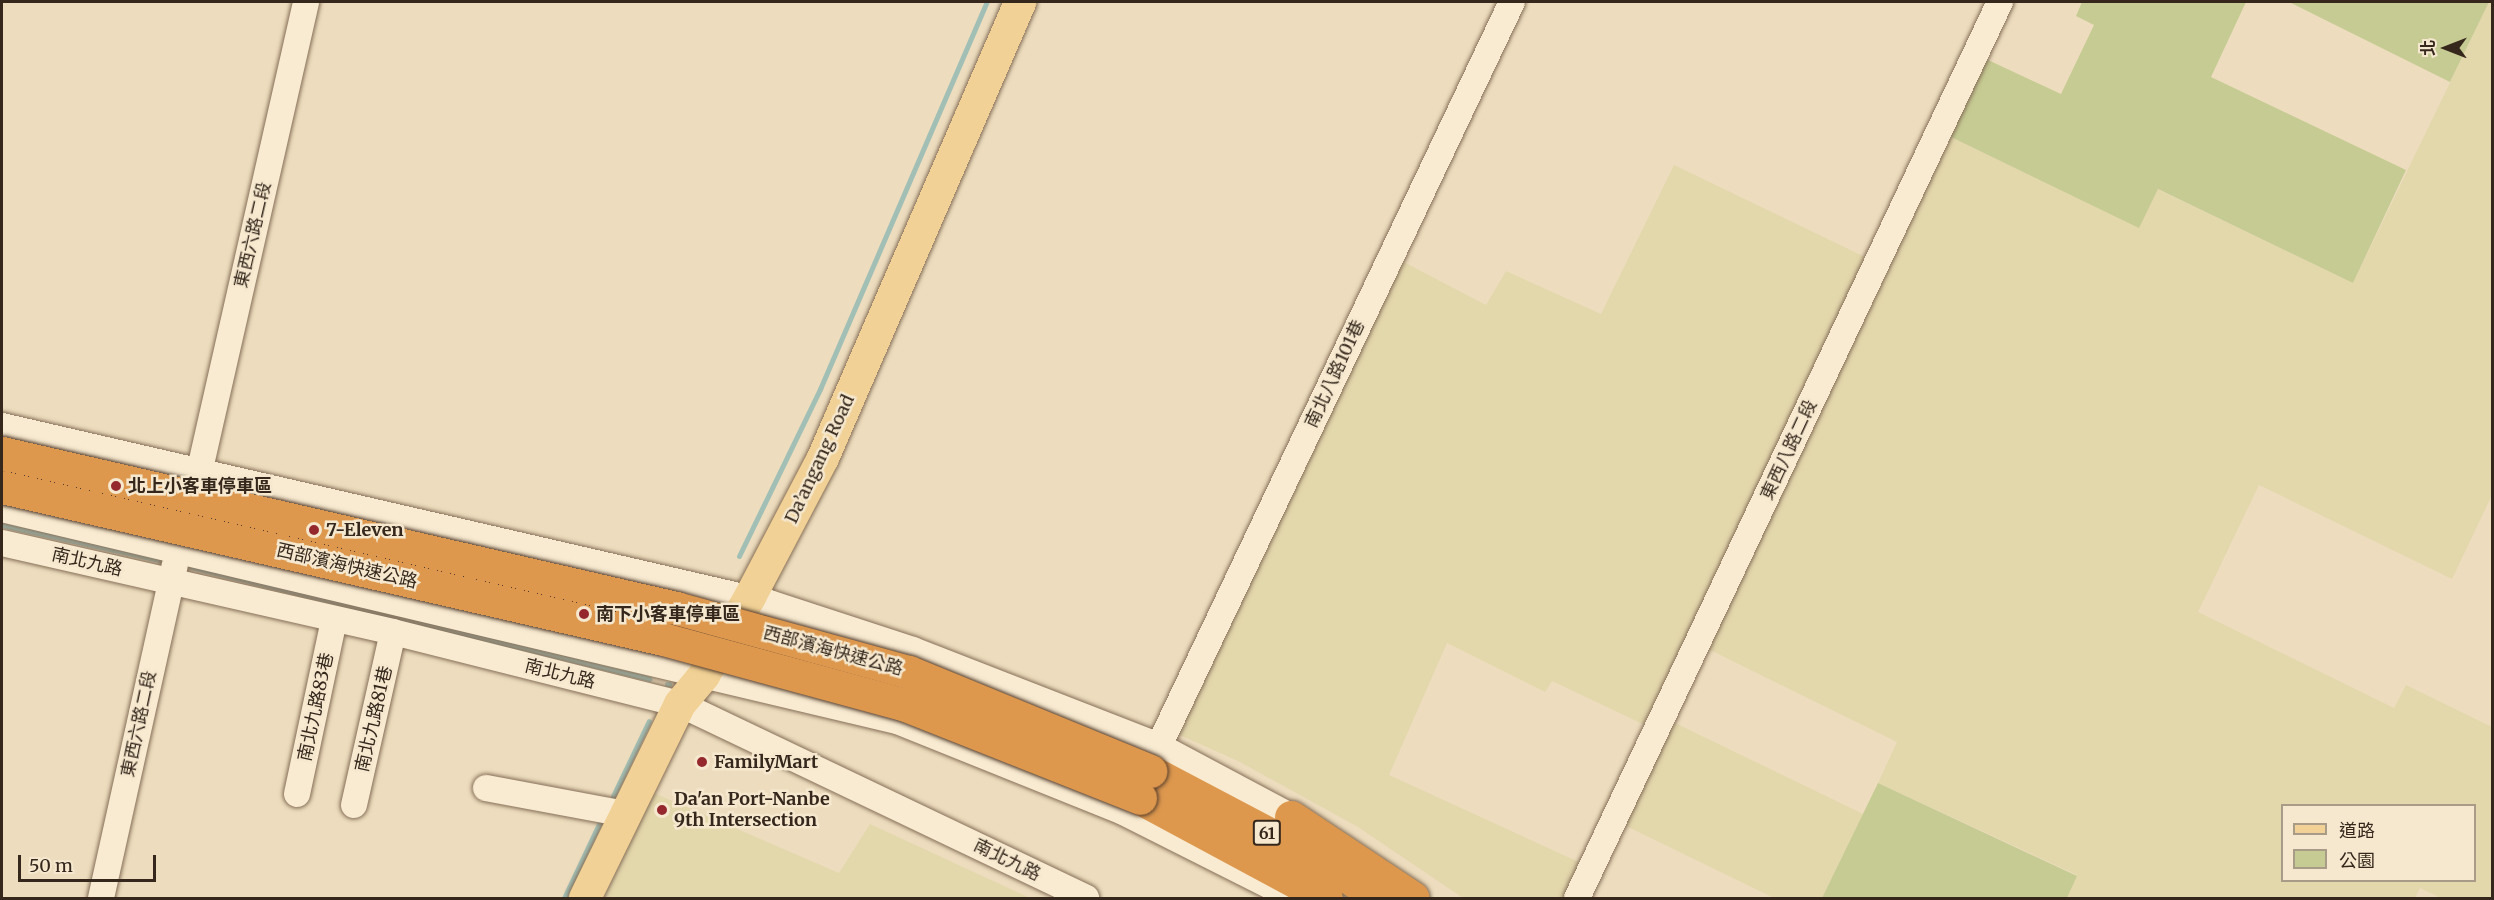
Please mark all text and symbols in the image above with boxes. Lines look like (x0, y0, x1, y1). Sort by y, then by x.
north arrow (2416, 18, 2476, 78)
text: 北 (2418, 40, 2438, 56)
street label: 東西六路二段 (230, 180, 276, 290)
street label: 南北八路101巷 (1301, 317, 1369, 431)
street label: Da’angang Road (781, 391, 859, 527)
street label: 東西八路二段 (1756, 396, 1822, 504)
place label: 北上小客車停車區 (128, 475, 272, 497)
marker: 北上小客車停車區 (109, 479, 123, 493)
place label: 7-Eleven (326, 519, 404, 541)
marker: 7-Eleven (307, 523, 321, 537)
street label: 西部濱海快速公路 (274, 539, 420, 593)
street label: 南北九路 (49, 543, 125, 581)
place label: 南下小客車停車區 (596, 603, 740, 625)
marker: 南下小客車停車區 (577, 607, 591, 621)
street label: 西部濱海快速公路 (761, 622, 905, 680)
street label: 南北九路83巷 (294, 651, 338, 763)
street label: 南北九路 (522, 655, 598, 693)
street label: 南北九路81巷 (351, 664, 397, 774)
street label: 東西六路二段 (117, 669, 161, 779)
place label: FamilyMart (714, 751, 818, 773)
marker: FamilyMart (695, 755, 709, 769)
place label: Da'an Port-Nanbe 9th Intersection (674, 789, 830, 832)
marker: Da'an Port-Nanbe 9th Intersection (655, 803, 669, 817)
legend (2281, 804, 2476, 882)
text: 道路 (2339, 819, 2375, 842)
road number: 61 (1252, 820, 1282, 846)
street label: 南北九路 (970, 835, 1044, 885)
scale bar (21, 843, 159, 881)
text: 公園 (2339, 849, 2375, 872)
text: 50 m (29, 854, 73, 877)

